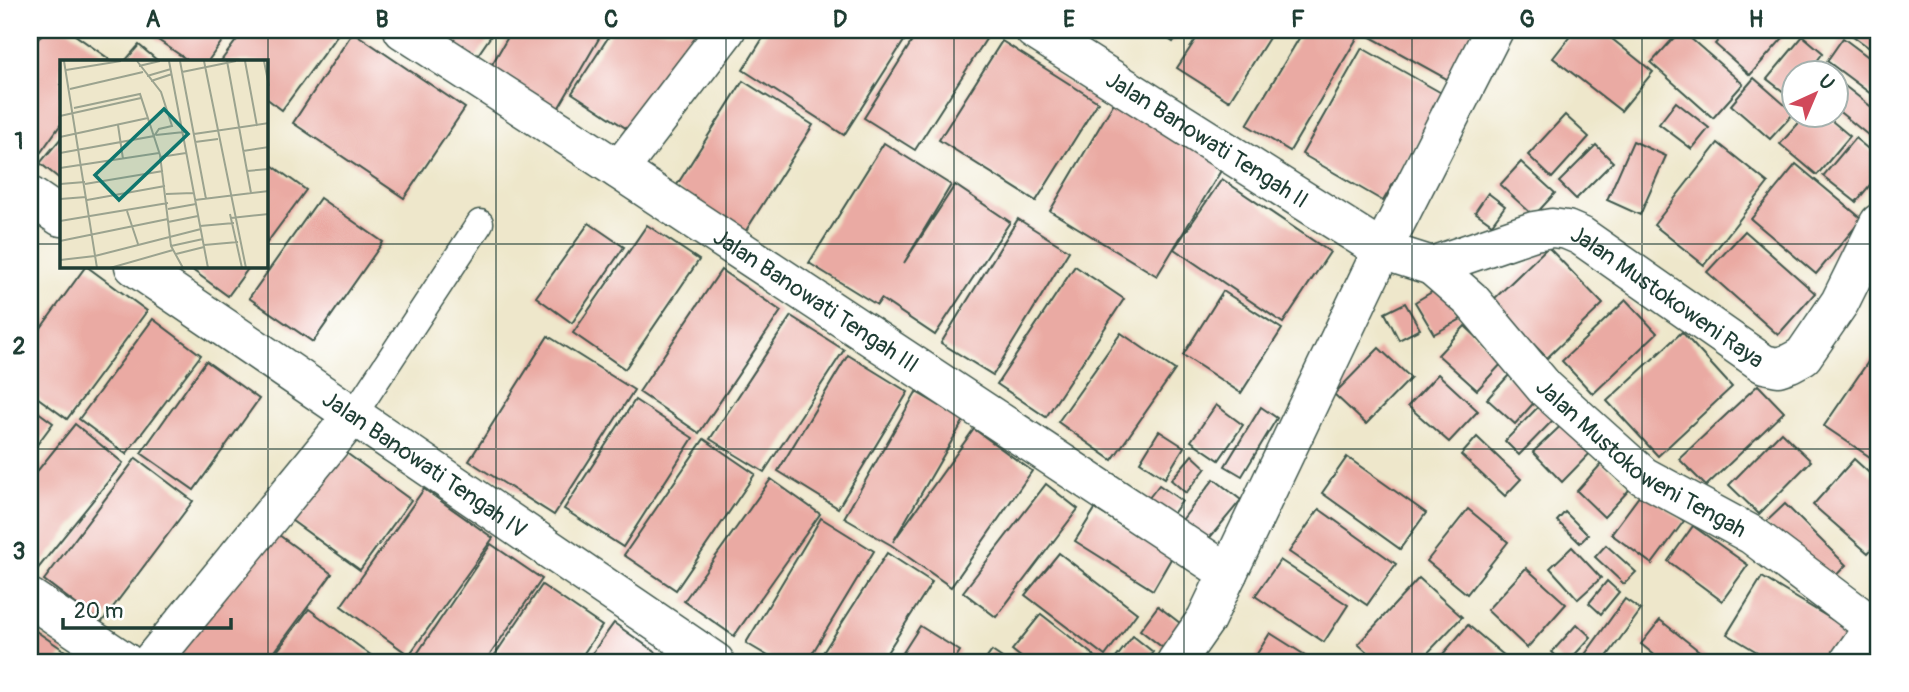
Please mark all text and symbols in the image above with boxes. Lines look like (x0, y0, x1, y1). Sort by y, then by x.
text: A (146, 5, 161, 34)
text: B (375, 5, 389, 34)
text: C (604, 5, 618, 34)
text: D (833, 5, 847, 34)
text: E (1063, 5, 1075, 34)
text: F (1291, 5, 1305, 34)
text: G (1519, 5, 1535, 34)
text: H (1749, 5, 1763, 34)
inset map (60, 60, 268, 268)
north arrow (1780, 60, 1850, 130)
street label: Jalan Banowati Tengah II (1100, 65, 1314, 215)
text: U (1813, 69, 1839, 95)
text: 1 (15, 127, 24, 156)
street label: Jalan Mustokoweni Raya (1566, 219, 1770, 375)
street label: Jalan Banowati Tengah III (708, 223, 924, 380)
text: 2 (13, 332, 26, 361)
street label: Jalan Mustokoweni Tengah (1529, 374, 1751, 544)
street label: Jalan Banowati Tengah IV (317, 385, 533, 545)
text: 3 (13, 537, 25, 566)
scale bar (63, 587, 231, 631)
text: 20 m (74, 598, 123, 625)

